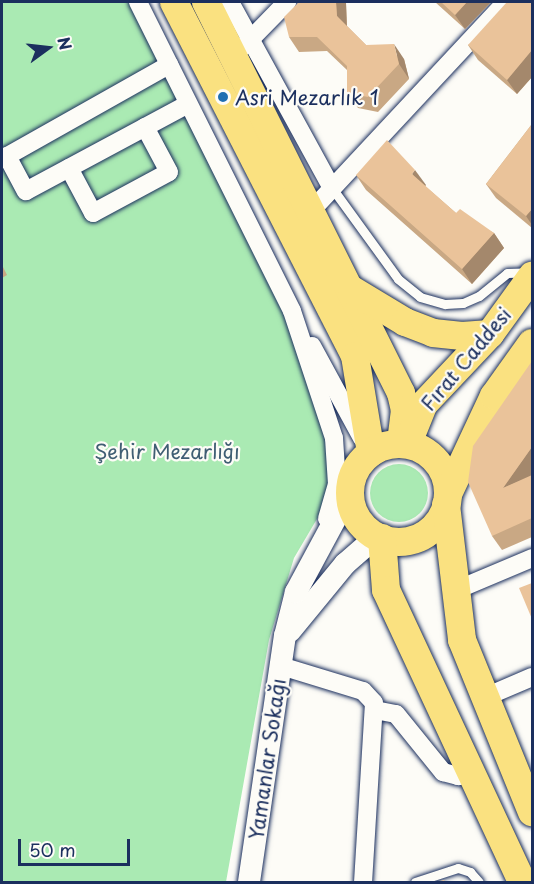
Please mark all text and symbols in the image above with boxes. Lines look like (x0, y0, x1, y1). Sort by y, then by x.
north arrow (18, 18, 78, 78)
text: N (52, 34, 79, 53)
place label: Asri Mezarlık 1 (235, 85, 380, 109)
marker: Asri Mezarlık 1 (216, 90, 230, 104)
street label: Fırat Caddesi (416, 302, 516, 416)
park label: Şehir Mezarlığı (95, 439, 239, 463)
street label: Yamanlar Sokağı (244, 676, 290, 842)
scale bar (21, 827, 134, 865)
text: 50 m (29, 836, 76, 863)

